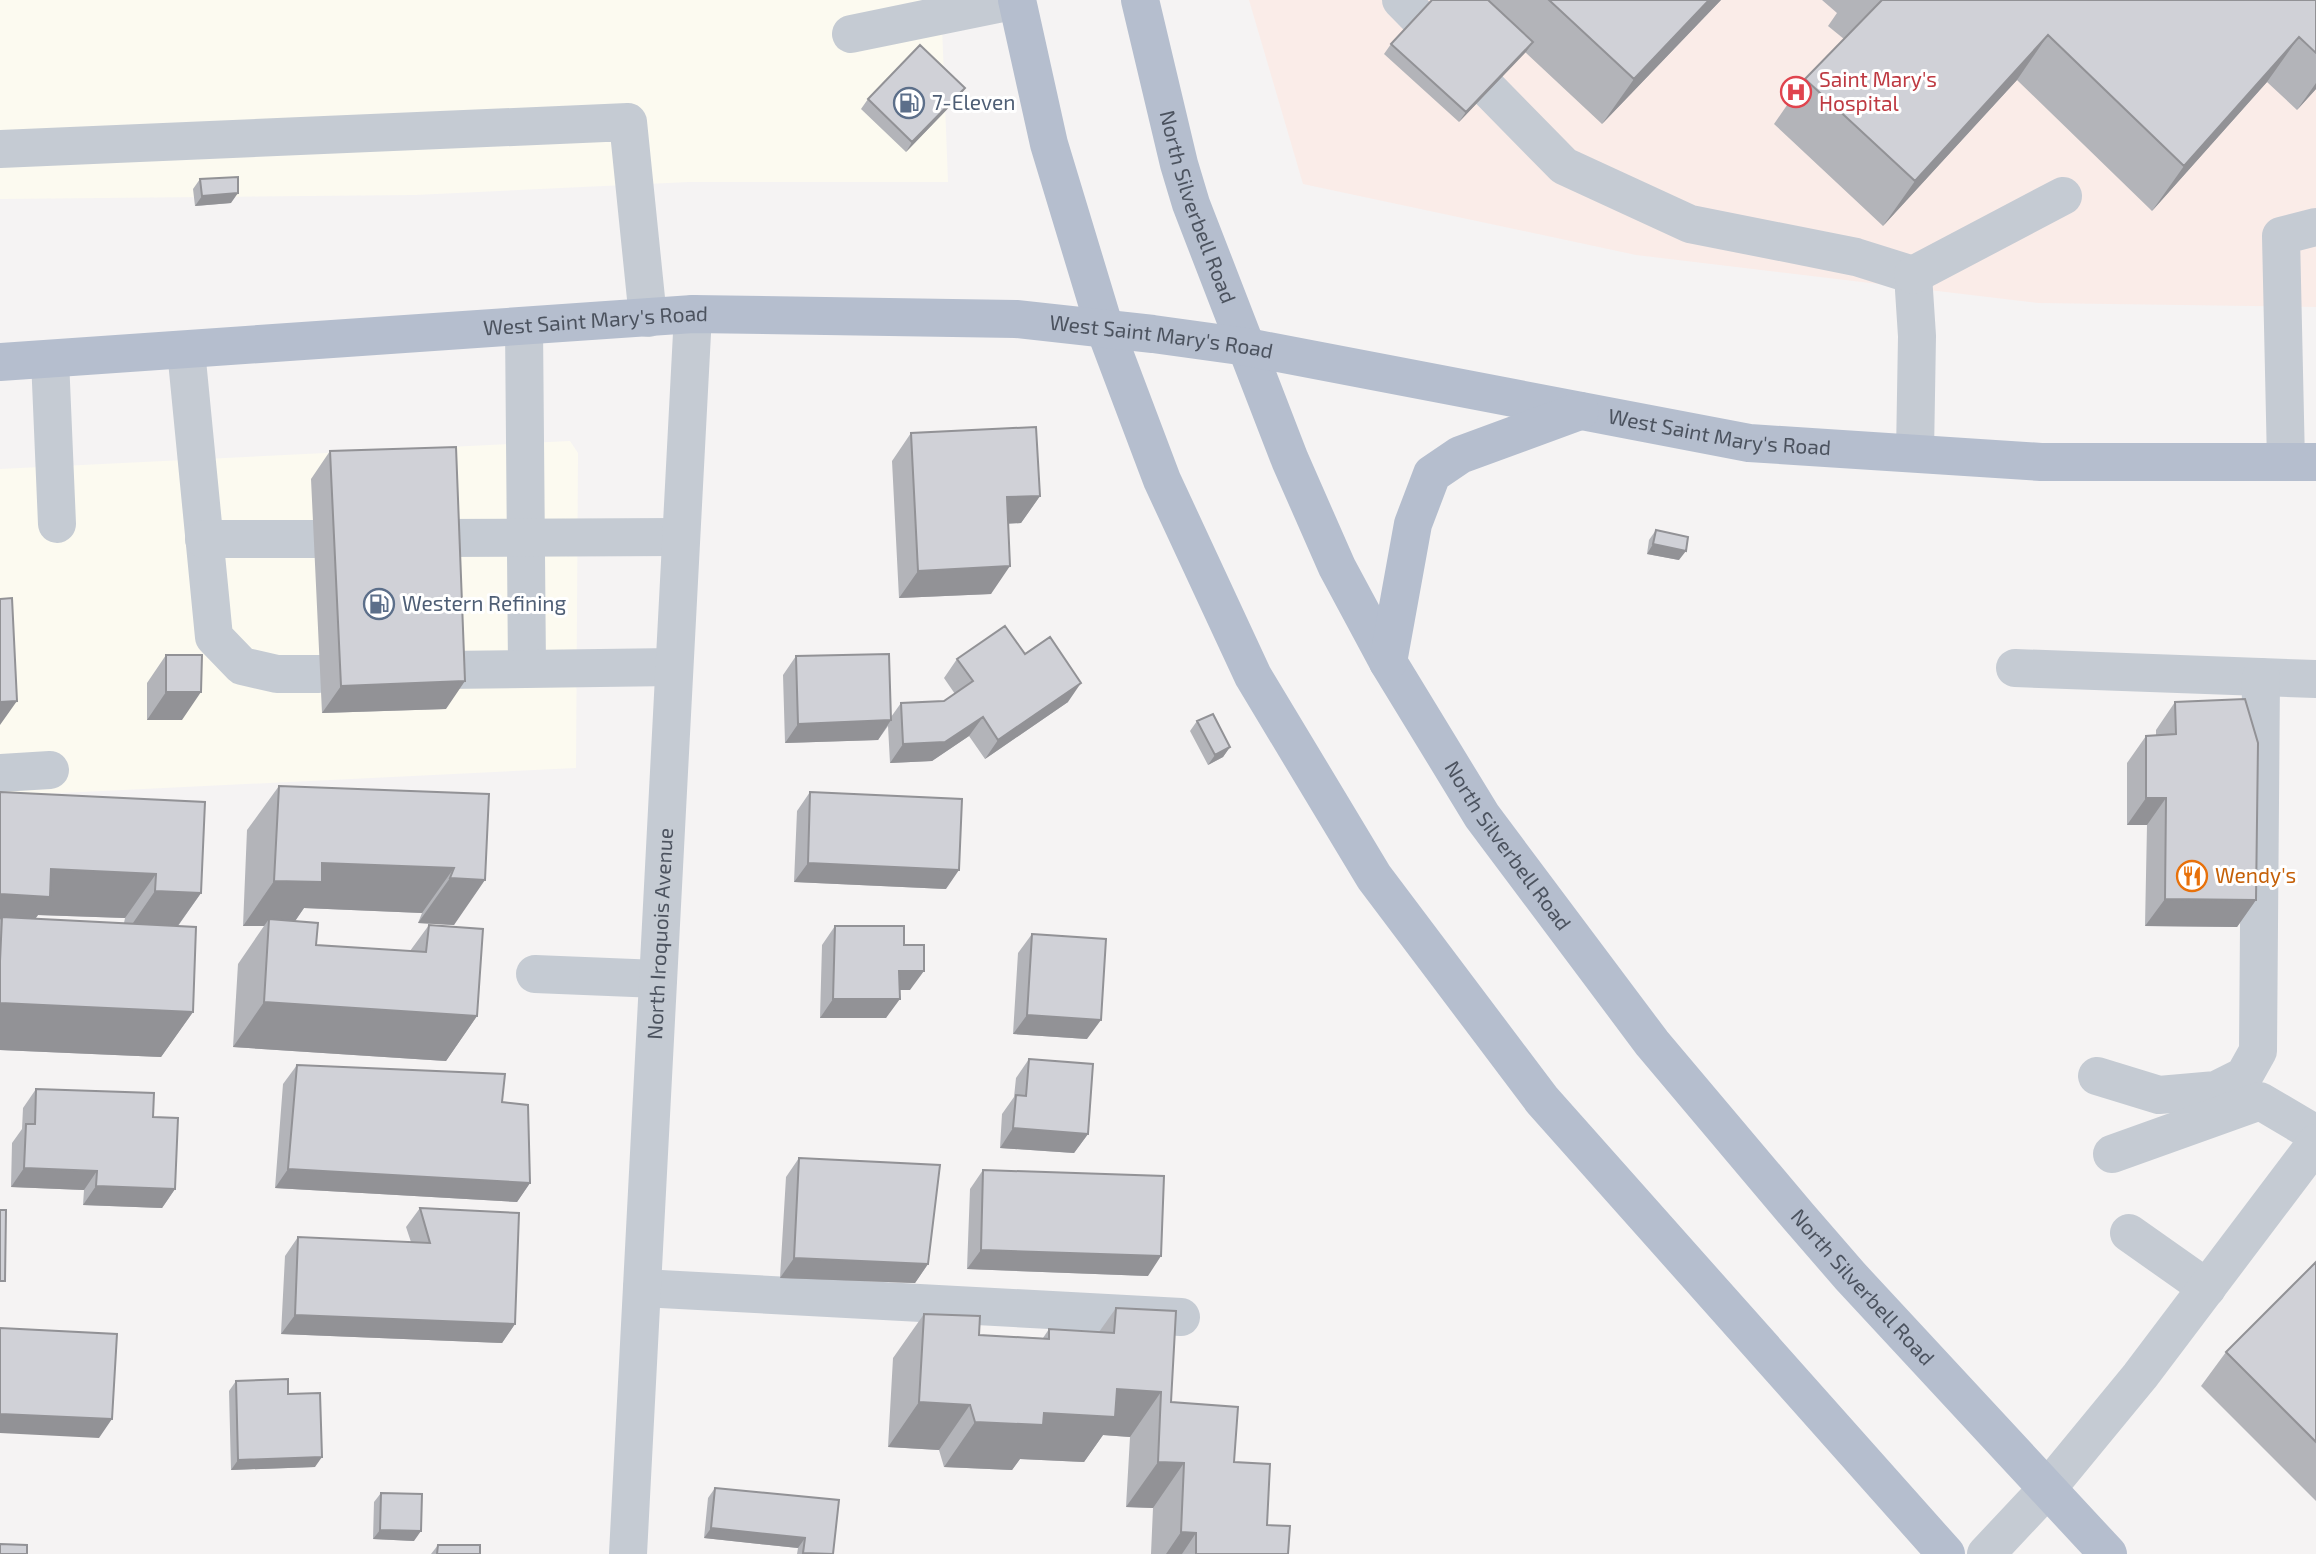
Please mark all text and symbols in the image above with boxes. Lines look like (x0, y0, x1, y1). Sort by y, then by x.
place label: Saint Mary's Hospital (1819, 66, 1937, 115)
hospital icon: Saint Mary's Hospital (1779, 75, 1813, 109)
fuel station icon: 7-Eleven (892, 86, 926, 120)
place label: 7-Eleven (932, 89, 1015, 114)
street label: North Silverbell Road (1156, 108, 1242, 306)
street label: West Saint Mary's Road (482, 300, 708, 340)
street label: West Saint Mary's Road (1048, 309, 1275, 363)
street label: West Saint Mary's Road (1606, 402, 1832, 459)
fuel station icon: Western Refining (362, 587, 396, 621)
place label: Western Refining (402, 590, 567, 615)
street label: North Silverbell Road (1440, 756, 1577, 935)
street label: North Iroquois Avenue (641, 827, 677, 1040)
restaurant icon: Wendy's (2175, 859, 2209, 893)
place label: Wendy's (2215, 862, 2296, 887)
street label: North Silverbell Road (1787, 1203, 1940, 1370)

